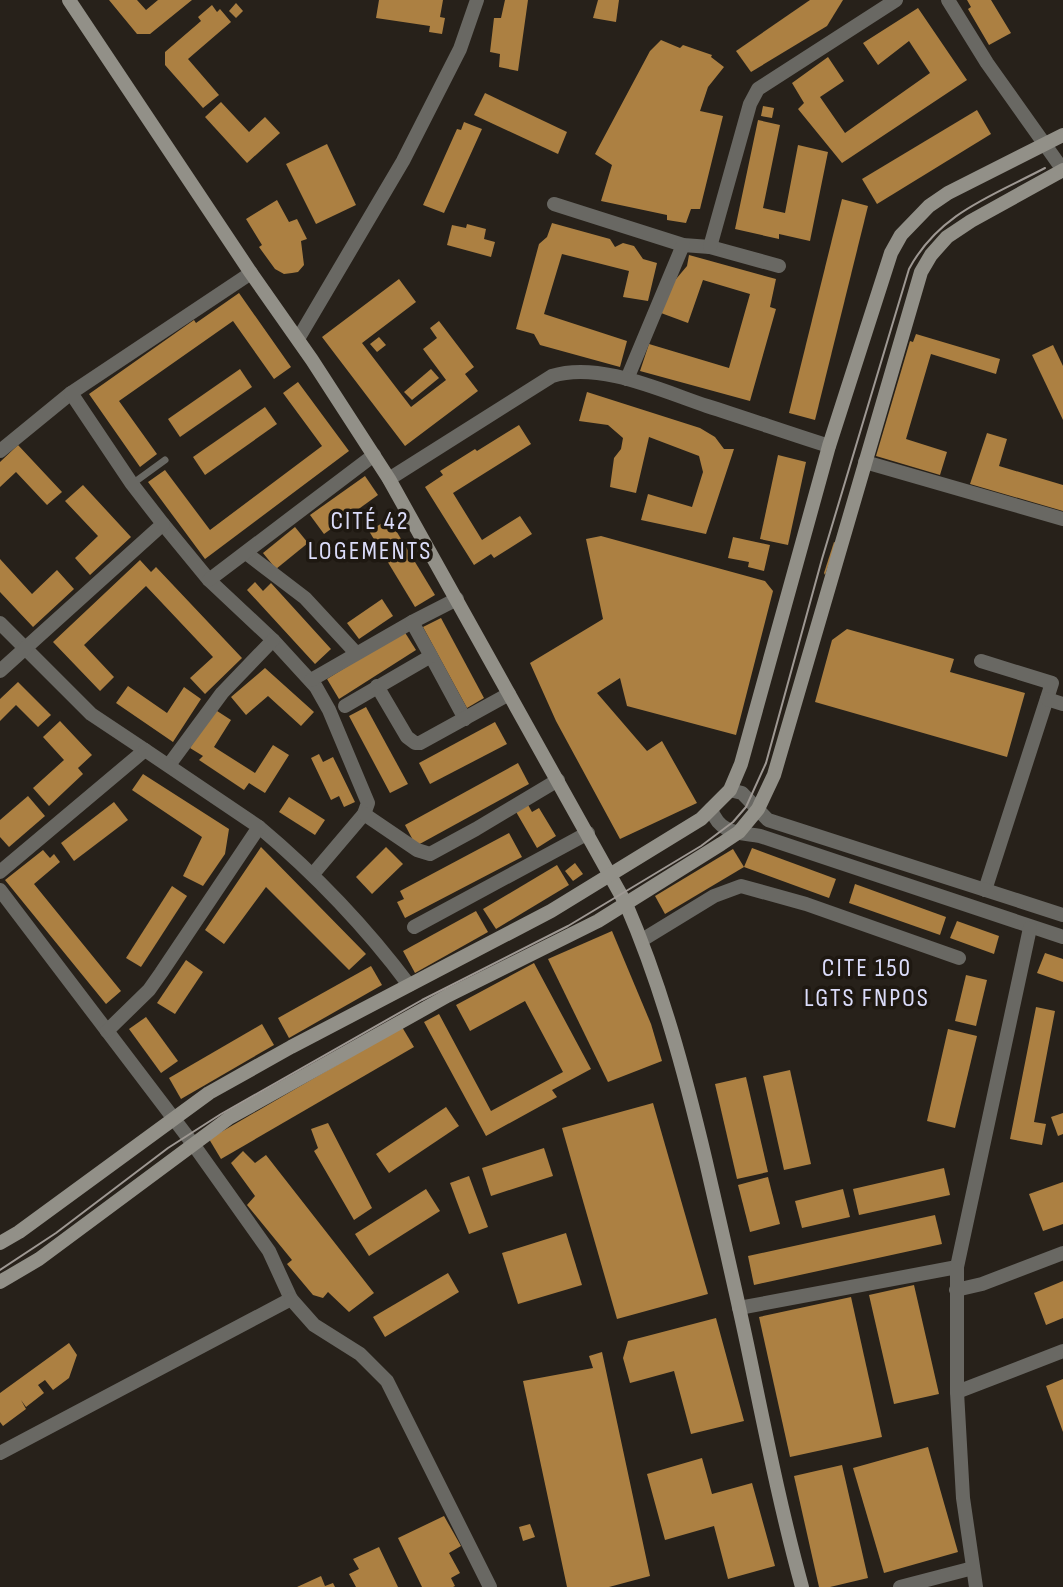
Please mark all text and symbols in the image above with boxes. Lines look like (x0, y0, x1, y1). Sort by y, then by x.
district label: CITÉ 42 LOGEMENTS (308, 506, 432, 567)
district label: CITE 150 LGTS FNPOS (804, 953, 930, 1014)

